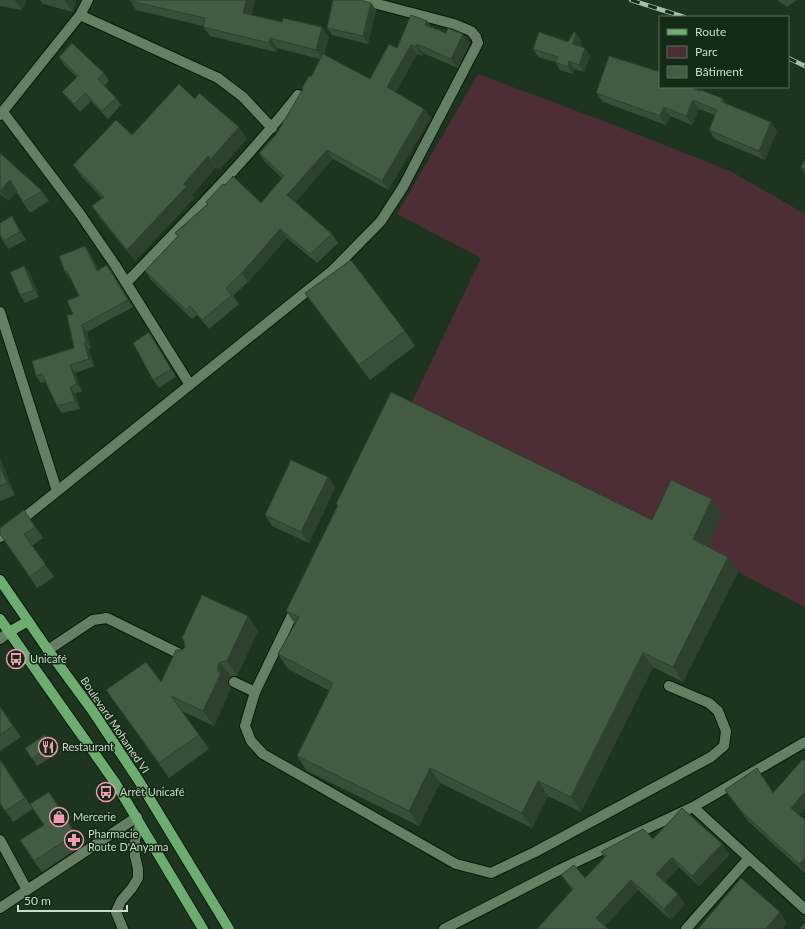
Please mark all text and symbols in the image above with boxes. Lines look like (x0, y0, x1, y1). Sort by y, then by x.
legend (659, 16, 789, 88)
text: Route (695, 24, 726, 39)
text: Parc (695, 44, 718, 59)
text: Bâtiment (695, 64, 744, 79)
bus stop icon: Unicafé (5, 648, 27, 670)
place label: Unicafé (30, 652, 67, 665)
street label: Boulevard Mohamed VI (78, 674, 152, 775)
restaurant icon: Restaurant (37, 736, 59, 758)
place label: Restaurant (62, 740, 114, 753)
bus stop icon: Arrêt Unicafé (95, 781, 117, 803)
place label: Arrêt Unicafé (120, 785, 185, 798)
shop icon: Mercerie (48, 806, 70, 828)
place label: Mercerie (73, 810, 116, 823)
place label: Pharmacie Route D'Anyama (88, 827, 168, 853)
pharmacy icon: Pharmacie Route D'Anyama (63, 829, 85, 851)
scale bar (18, 887, 127, 913)
text: 50 m (24, 893, 51, 908)

